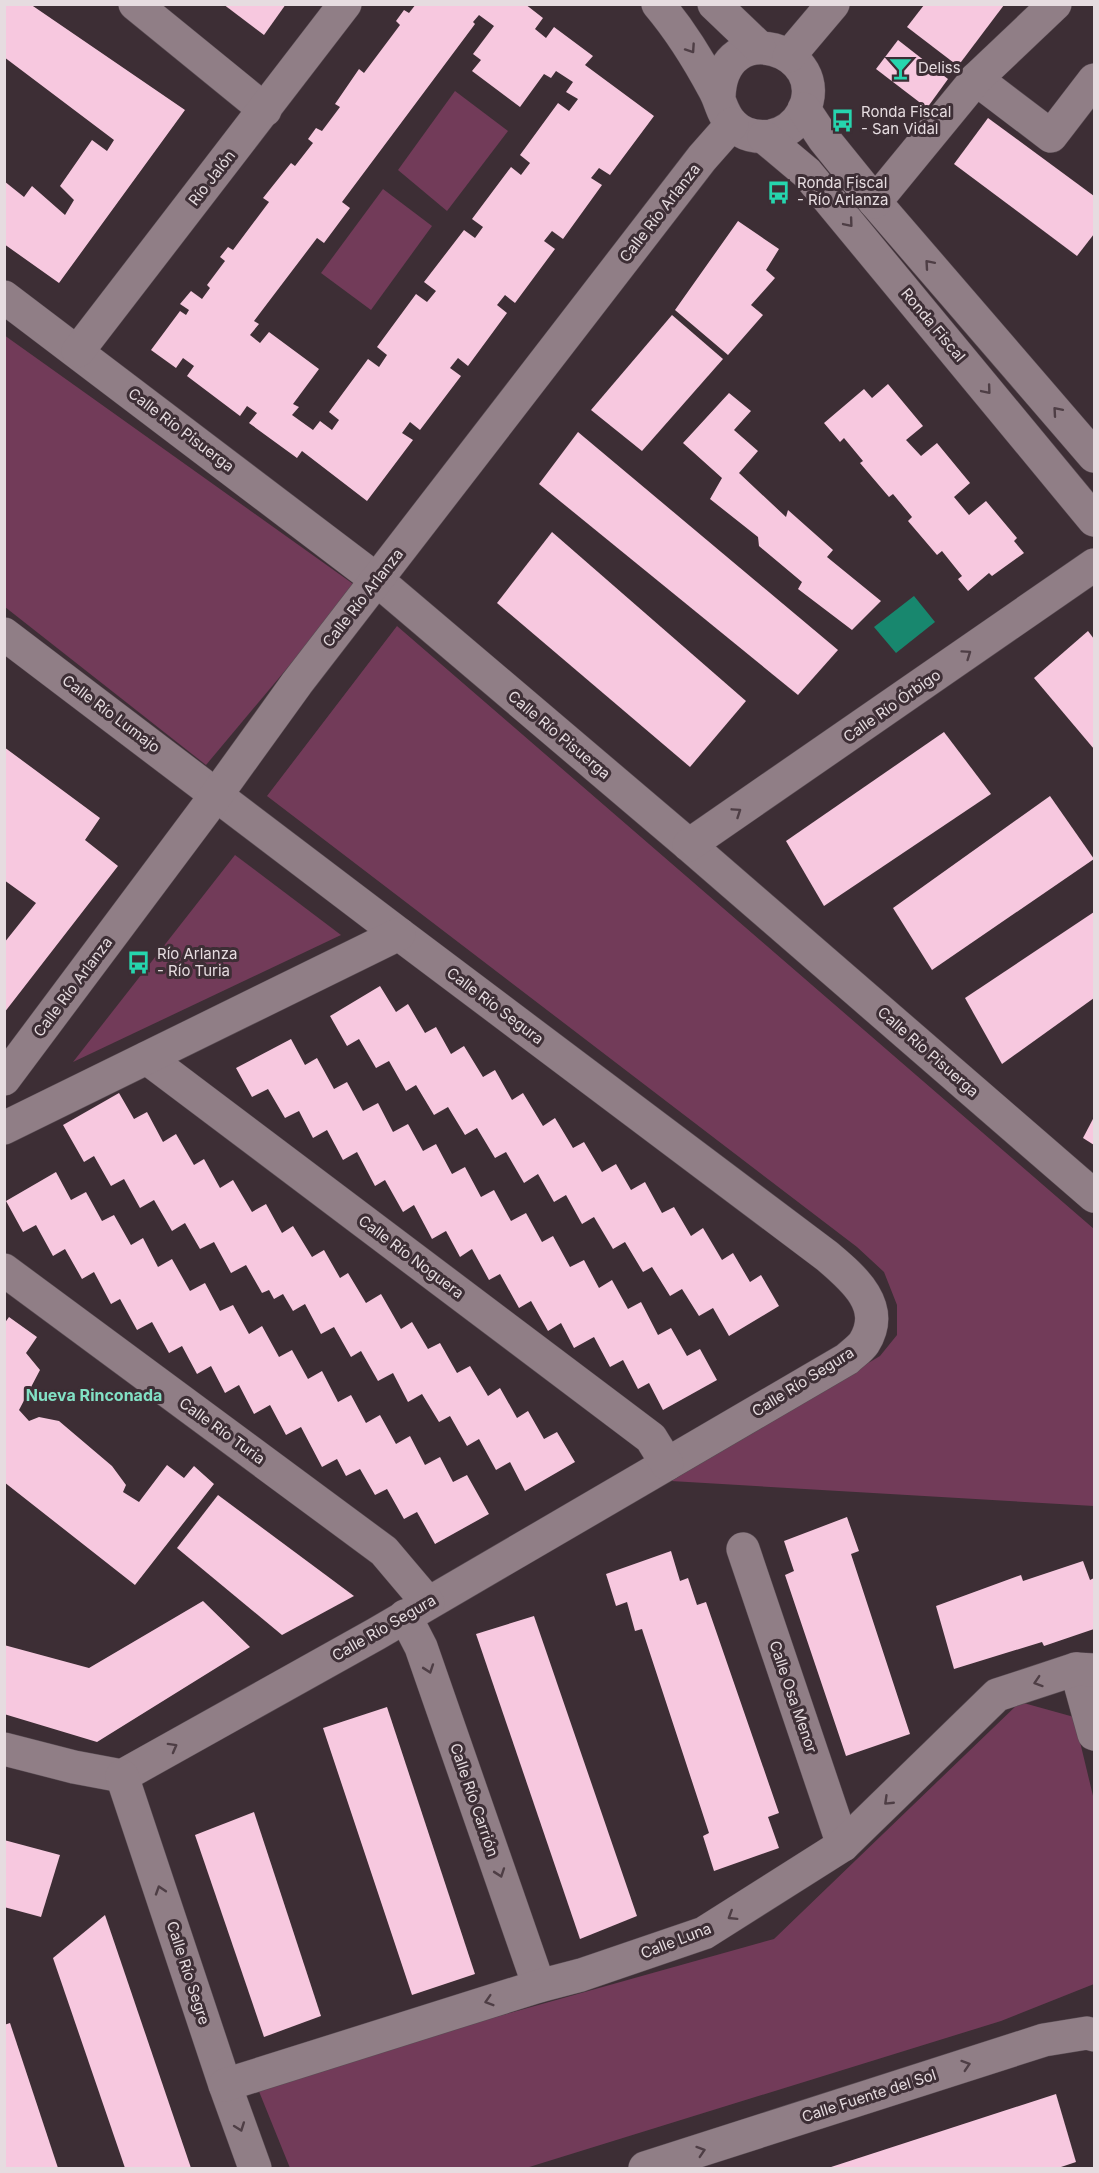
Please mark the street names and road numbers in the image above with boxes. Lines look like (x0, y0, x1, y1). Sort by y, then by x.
street label: Río Jalón (184, 146, 239, 209)
street label: Calle Río Arlanza (615, 160, 704, 266)
street label: Ronda Fiscal (897, 284, 970, 365)
street label: Calle Río Pisuerga (125, 384, 238, 476)
street label: Calle Río Arlanza (318, 545, 407, 651)
street label: Calle Río Órbigo (839, 665, 944, 746)
street label: Calle Río Lumajo (59, 671, 164, 757)
street label: Calle Río Pisuerga (504, 686, 614, 783)
street label: Calle Río Arlanza (29, 933, 116, 1040)
street label: Calle Río Segura (443, 963, 548, 1048)
street label: Calle Río Pisuerga (874, 1003, 983, 1101)
street label: Calle Río Noguera (355, 1211, 468, 1302)
street label: Calle Río Segura (748, 1343, 857, 1421)
street label: Calle Río Turia (176, 1393, 269, 1468)
street label: Calle Río Segura (328, 1590, 439, 1665)
street label: Calle Osa Menor (765, 1638, 822, 1756)
street label: Calle Río Carrión (446, 1741, 503, 1859)
street label: Calle Luna (638, 1918, 714, 1963)
street label: Calle Río Segre (163, 1919, 214, 2027)
street label: Calle Fuente del Sol (799, 2065, 938, 2126)

